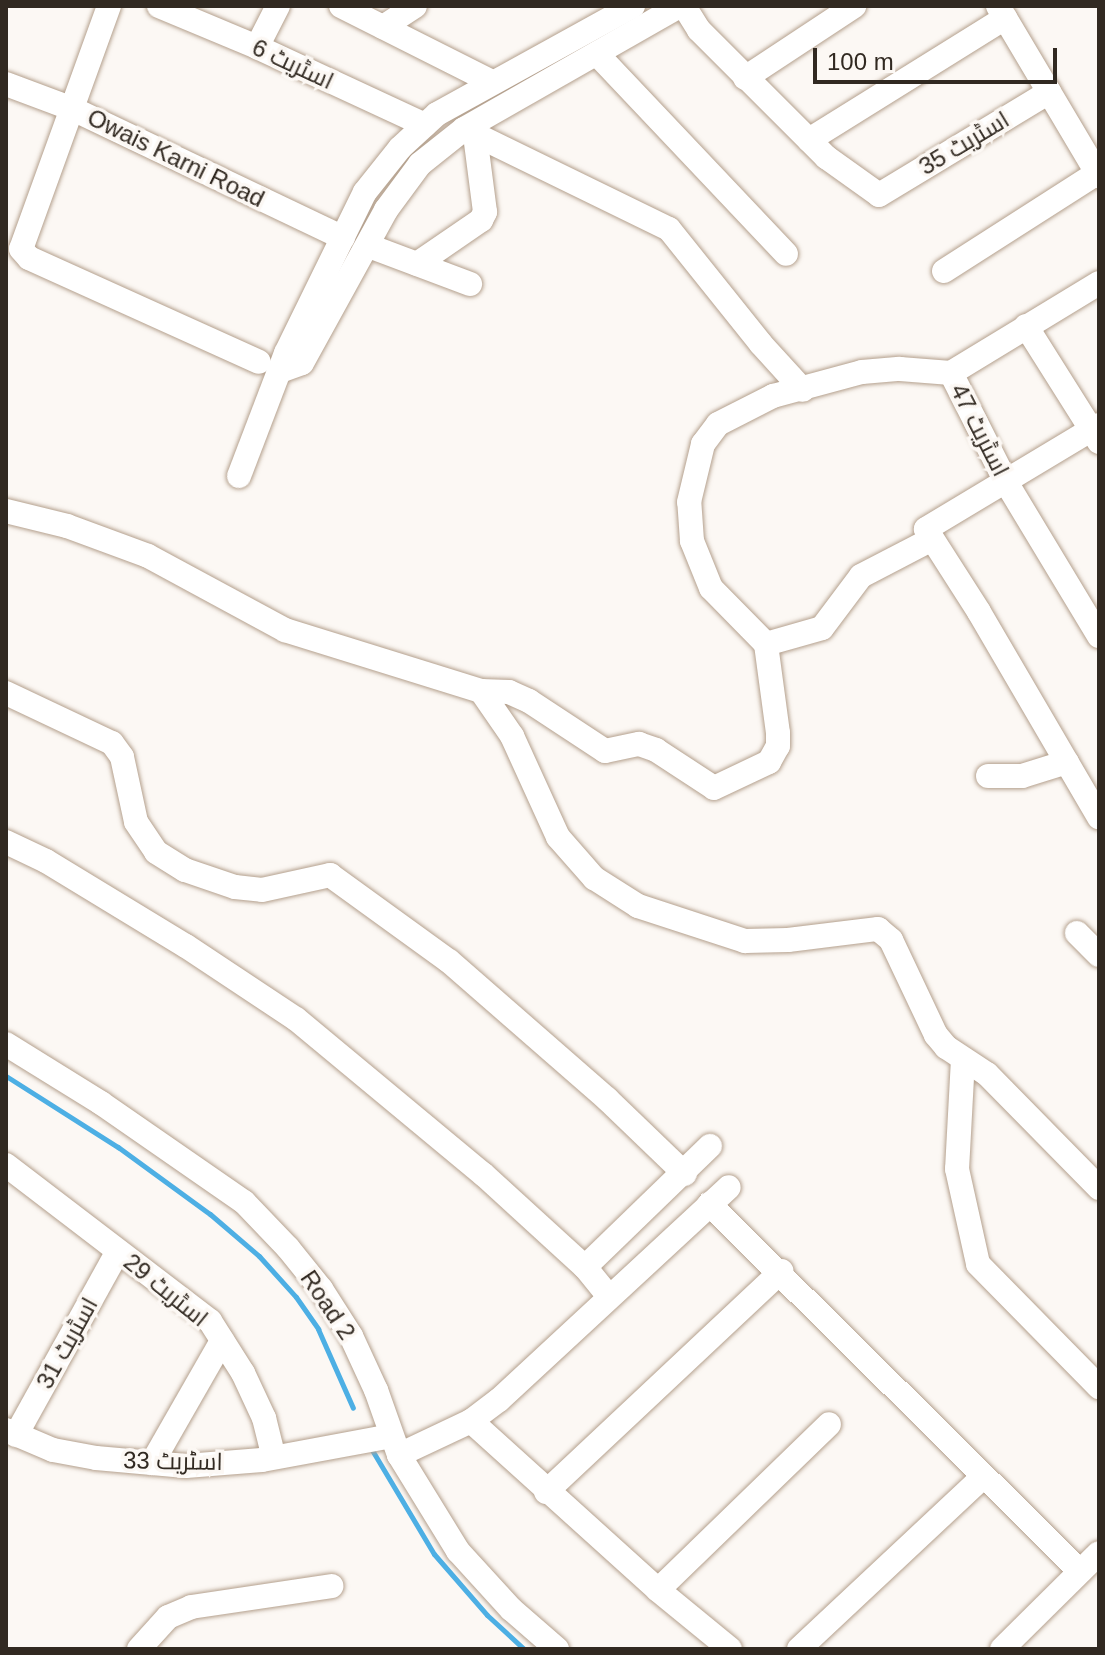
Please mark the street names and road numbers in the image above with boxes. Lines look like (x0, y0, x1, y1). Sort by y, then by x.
street label: اسٹریٹ 6 (248, 33, 338, 95)
street label: Owais Karni Road (83, 103, 269, 213)
street label: اسٹریٹ 35 (914, 105, 1014, 181)
street label: اسٹریٹ 47 (944, 379, 1016, 481)
street label: اسٹریٹ 29 (118, 1247, 214, 1333)
street label: Road 2 (294, 1265, 362, 1345)
street label: اسٹریٹ 31 (30, 1292, 104, 1394)
street label: اسٹریٹ 33 (123, 1446, 223, 1476)

